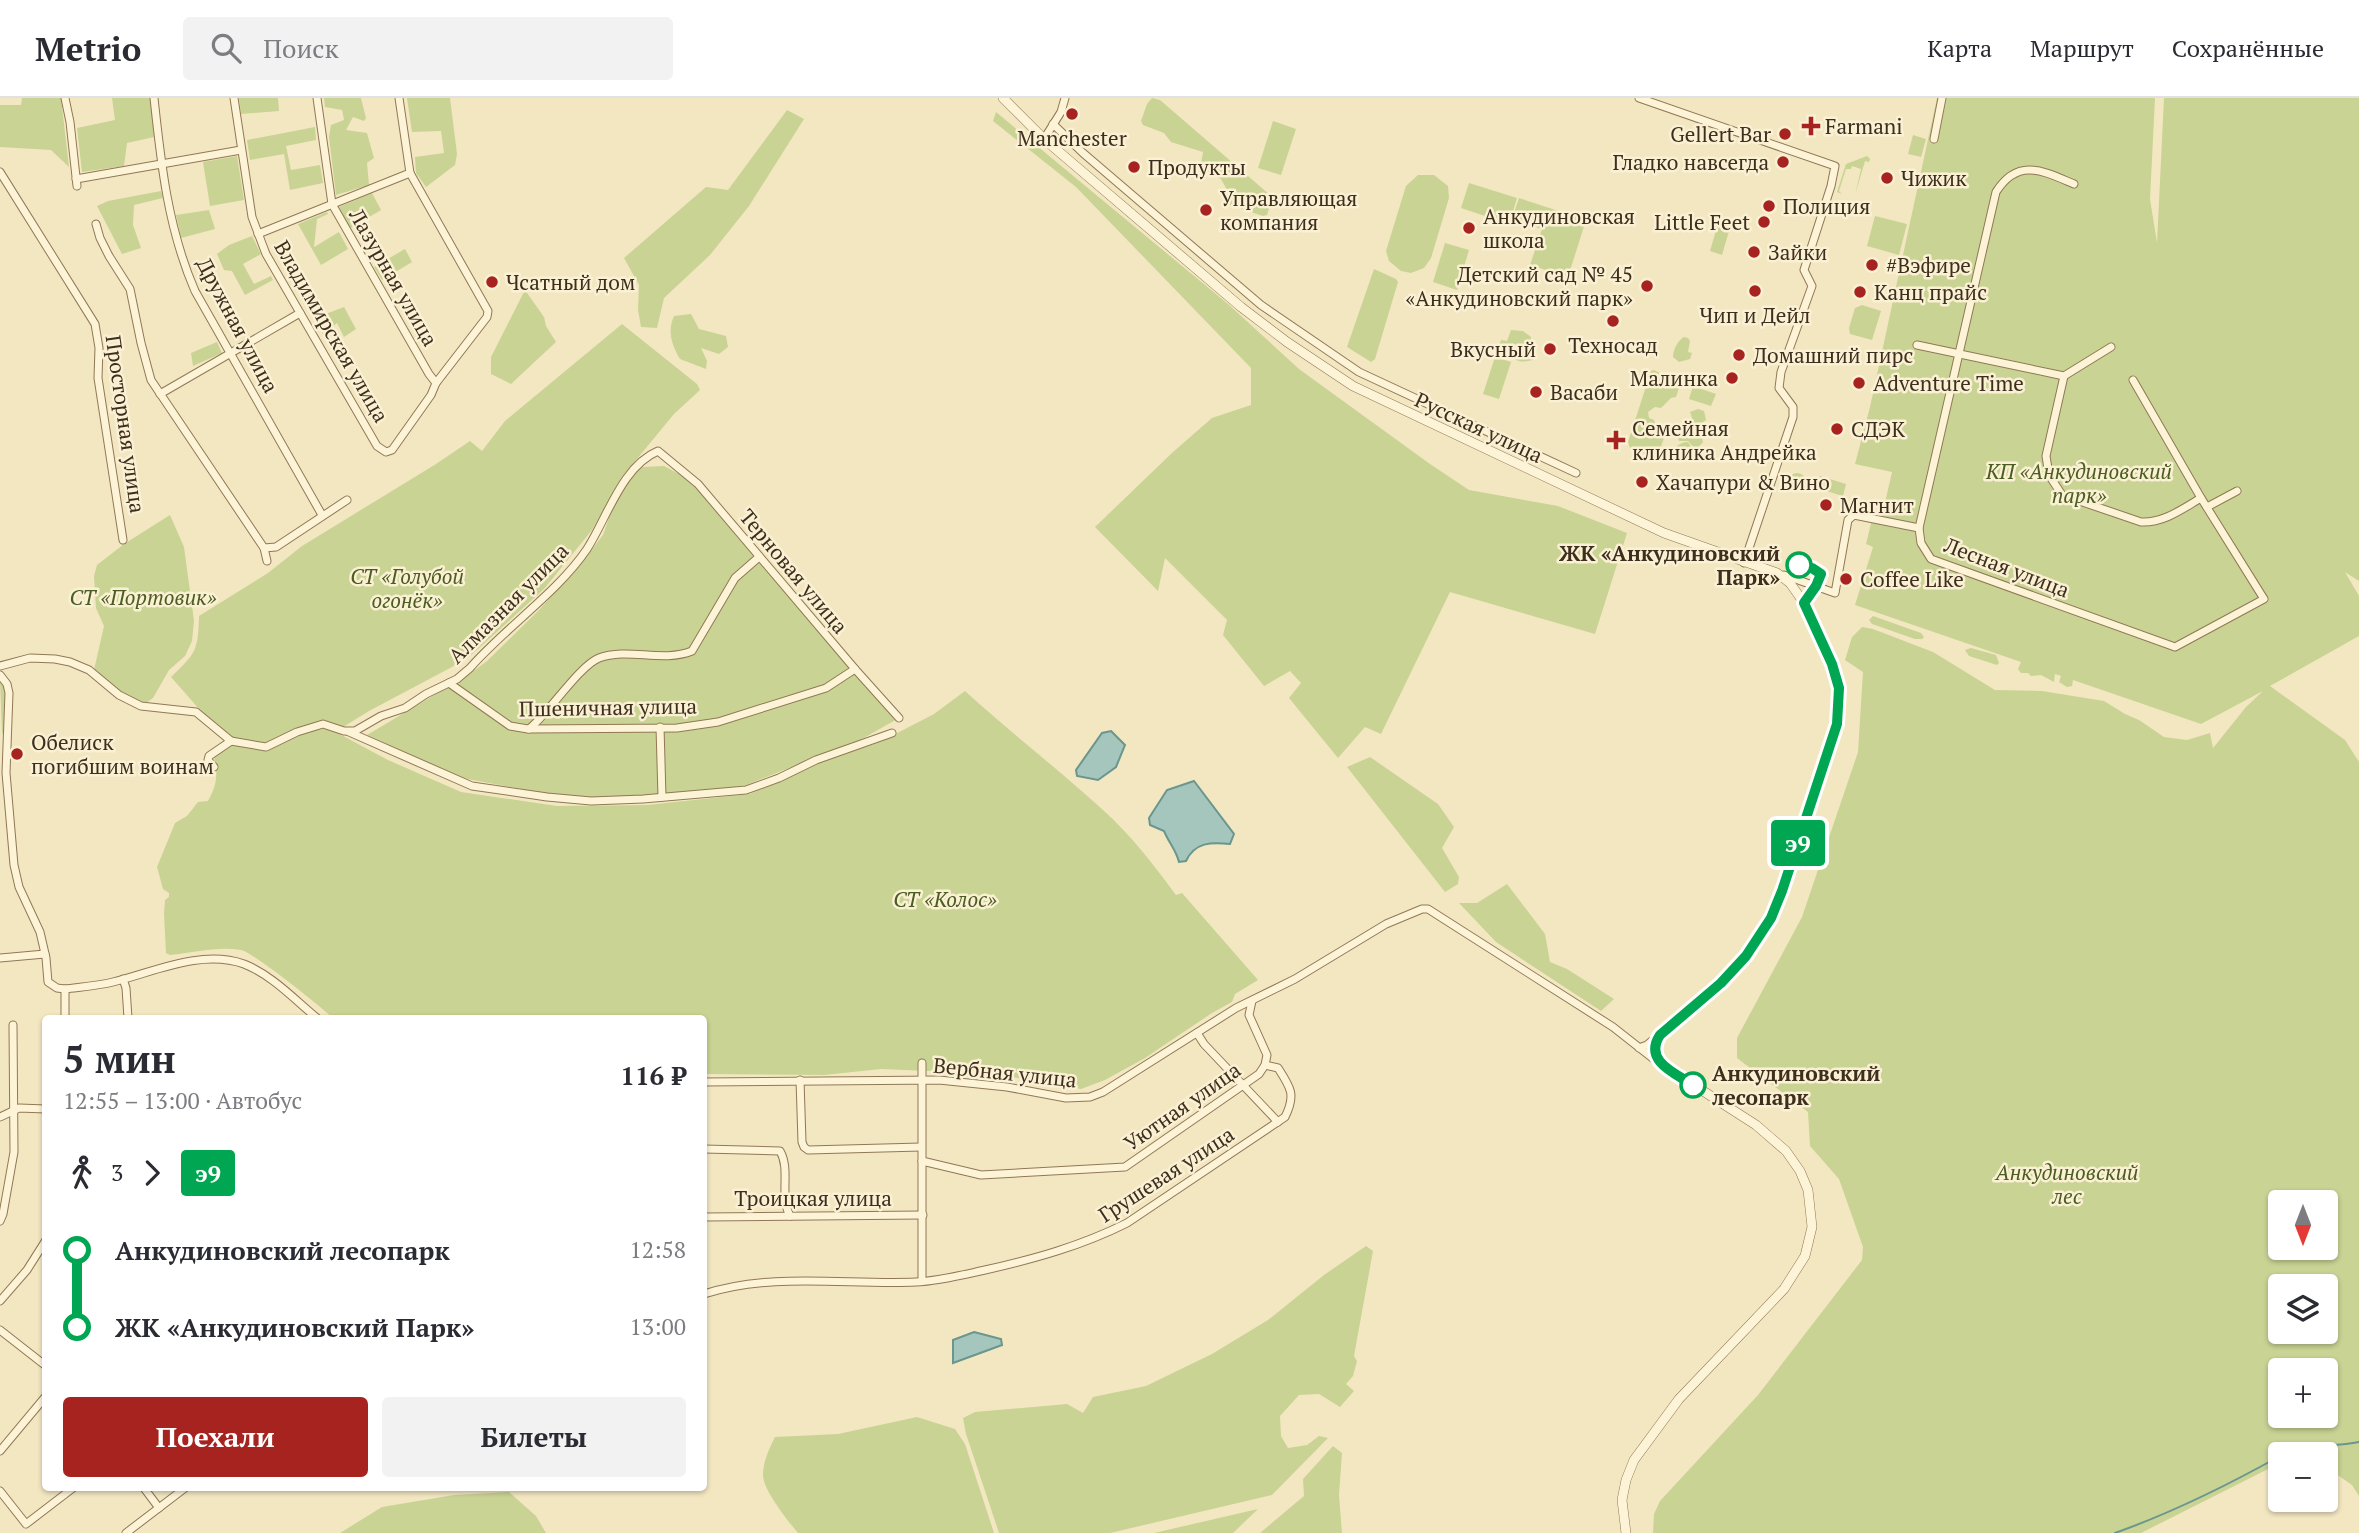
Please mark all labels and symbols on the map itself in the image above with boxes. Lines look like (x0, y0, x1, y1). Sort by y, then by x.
marker: Manchester (1064, 106, 1080, 122)
place label: Farmani (1825, 112, 1903, 140)
marker: Farmani (1803, 118, 1819, 134)
place label: Gellert Bar (1670, 120, 1771, 148)
place label: Manchester (1017, 124, 1127, 152)
marker: Gellert Bar (1777, 126, 1793, 142)
place label: Гладко навсегда (1612, 148, 1769, 176)
place label: Продукты (1148, 153, 1246, 181)
marker: Гладко навсегда (1775, 154, 1791, 170)
marker: Продукты (1126, 159, 1142, 175)
place label: Чижик (1901, 164, 1967, 192)
marker: Чижик (1879, 170, 1895, 186)
place label: Управляющая компания (1220, 184, 1357, 236)
place label: Полиция (1783, 192, 1870, 220)
marker: Полиция (1761, 198, 1777, 214)
street label: Лазурная улица (343, 202, 445, 351)
marker: Управляющая компания (1198, 202, 1214, 218)
place label: Анкудиновская школа (1483, 202, 1635, 254)
place label: Little Feet (1654, 208, 1750, 236)
marker: Little Feet (1756, 214, 1772, 230)
marker: Анкудиновская школа (1461, 220, 1477, 236)
street label: Владимирская улица (268, 235, 396, 427)
place label: Зайки (1768, 238, 1827, 266)
marker: Зайки (1746, 244, 1762, 260)
place label: #Вэфире (1886, 251, 1971, 279)
street label: Дружная улица (191, 252, 286, 398)
marker: #Вэфире (1864, 257, 1880, 273)
place label: Детский сад № 45 «Анкудиновский парк» (1405, 260, 1633, 312)
place label: Чсатный дом (506, 268, 635, 296)
marker: Чсатный дом (484, 274, 500, 290)
marker: Детский сад № 45 «Анкудиновский парк» (1639, 278, 1655, 294)
place label: Канц прайс (1874, 278, 1987, 306)
marker: Чип и Дейл (1747, 283, 1763, 299)
marker: Канц прайс (1852, 284, 1868, 300)
place label: Чип и Дейл (1700, 301, 1810, 329)
marker: Техносад (1605, 313, 1621, 329)
place label: Техносад (1568, 331, 1658, 359)
street label: Просторная улица (100, 333, 152, 515)
place label: Вкусный (1450, 335, 1536, 363)
marker: Вкусный (1542, 341, 1558, 357)
place label: Домашний пирс (1753, 341, 1913, 369)
marker: Домашний пирс (1731, 347, 1747, 363)
place label: Малинка (1630, 364, 1718, 392)
place label: Adventure Time (1873, 369, 2024, 397)
marker: Малинка (1724, 370, 1740, 386)
marker: Adventure Time (1851, 375, 1867, 391)
place label: Васаби (1550, 378, 1618, 406)
marker: Васаби (1528, 384, 1544, 400)
street label: Русская улица (1410, 385, 1548, 469)
place label: Семейная клиника Андрейка (1632, 414, 1817, 466)
place label: СДЭК (1851, 415, 1905, 443)
marker: СДЭК (1829, 421, 1845, 437)
marker: Семейная клиника Андрейка (1606, 430, 1626, 450)
park label: КП «Анкудиновский парк» (1985, 457, 2172, 509)
place label: Хачапури & Вино (1656, 468, 1830, 496)
marker: Хачапури & Вино (1634, 474, 1650, 490)
place label: Магнит (1840, 491, 1914, 519)
marker: Магнит (1818, 497, 1834, 513)
street label: Терновая улица (734, 503, 855, 639)
street label: Лесная улица (1940, 530, 2074, 604)
street label: Алмазная улица (442, 537, 574, 669)
place label: ЖК «Анкудиновский Парк» (1559, 539, 1780, 591)
marker: ЖК «Анкудиновский Парк» (1786, 552, 1812, 578)
park label: СТ «Голубой огонёк» (350, 562, 464, 614)
place label: Coffee Like (1860, 565, 1964, 593)
marker: Coffee Like (1838, 571, 1854, 587)
park label: СТ «Портовик» (70, 583, 217, 611)
street label: Пшеничная улица (519, 691, 698, 723)
place label: Обелиск погибшим воинам (31, 728, 214, 780)
marker: Обелиск погибшим воинам (9, 746, 25, 762)
line badge: э9 (1766, 820, 1829, 866)
park label: СТ «Колос» (893, 885, 997, 913)
street label: Вербная улица (932, 1051, 1079, 1094)
street label: Уютная улица (1118, 1055, 1246, 1157)
place label: Анкудиновский лесопарк (1712, 1059, 1880, 1111)
marker: Анкудиновский лесопарк (1680, 1072, 1706, 1098)
street label: Грушевая улица (1093, 1120, 1239, 1228)
park label: Анкудиновский лес (1994, 1158, 2138, 1210)
street label: Троицкая улица (734, 1184, 892, 1212)
north arrow (2268, 1190, 2338, 1260)

